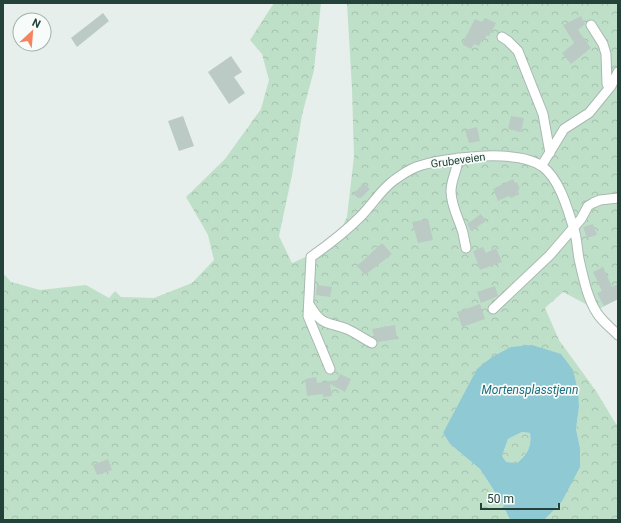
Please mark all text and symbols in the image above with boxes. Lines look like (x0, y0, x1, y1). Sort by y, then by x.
north arrow (12, 12, 52, 52)
text: N (30, 16, 43, 31)
street label: Grubeveien (430, 150, 486, 171)
water label: Mortensplasstjenn (482, 383, 578, 397)
scale bar (481, 485, 559, 511)
text: 50 m (487, 492, 514, 506)

